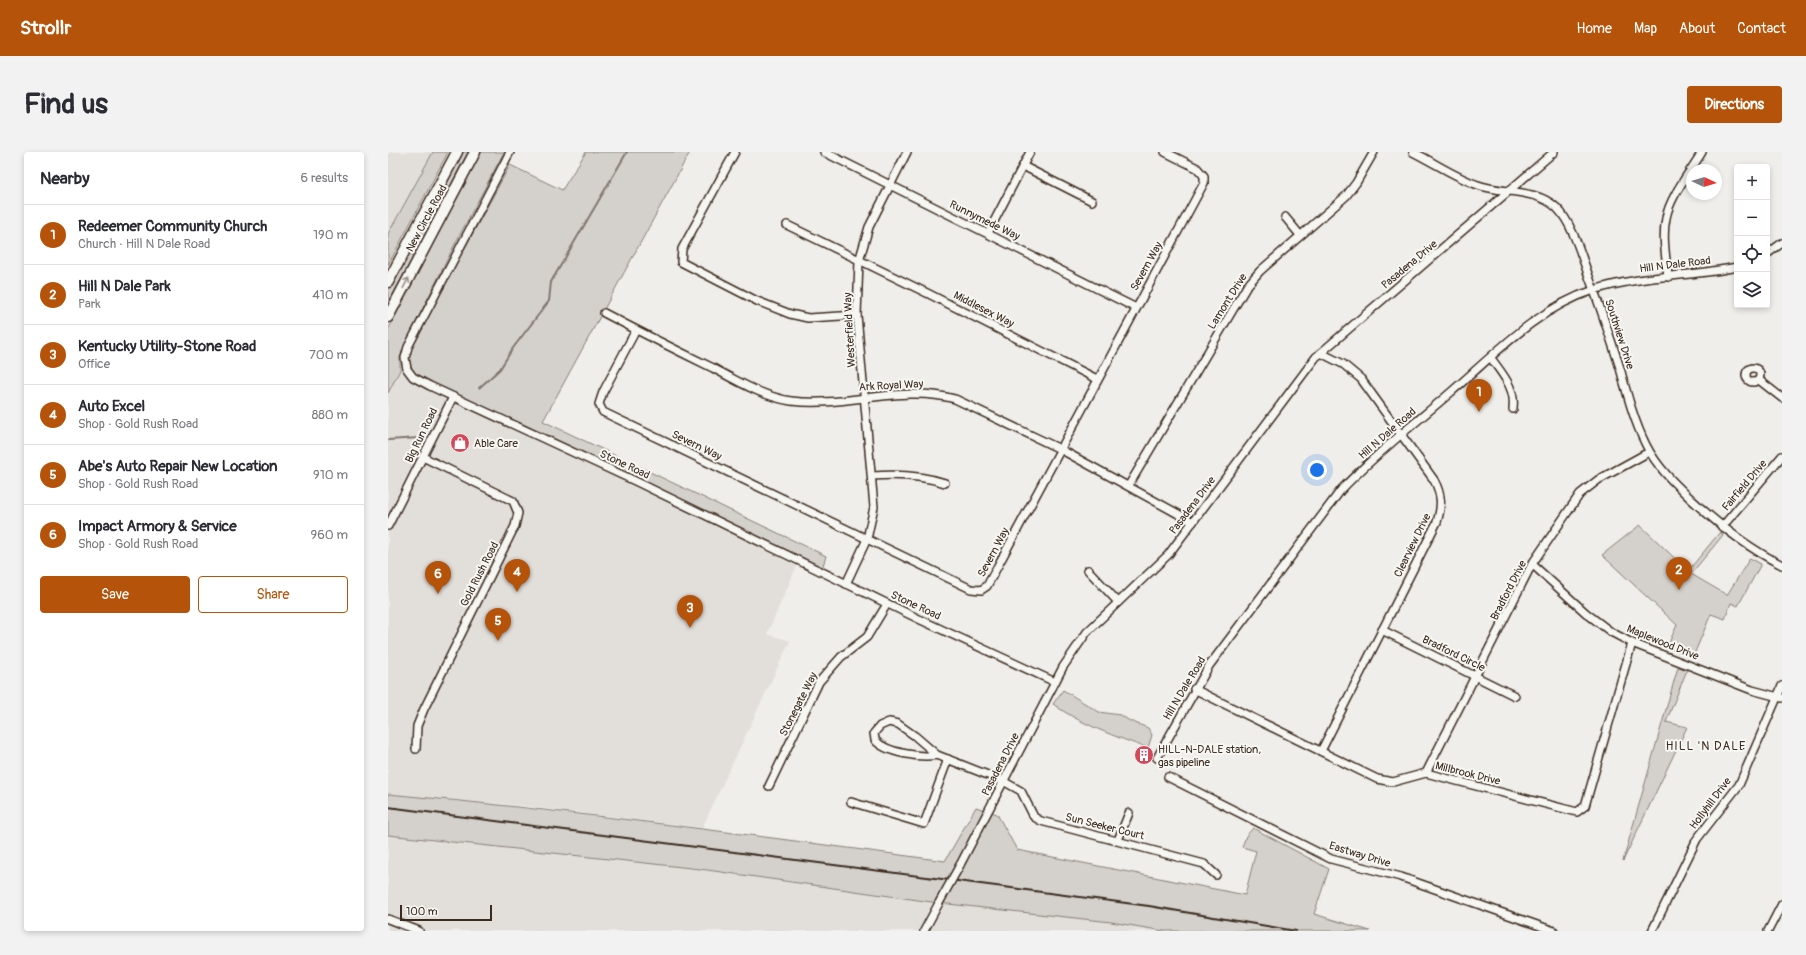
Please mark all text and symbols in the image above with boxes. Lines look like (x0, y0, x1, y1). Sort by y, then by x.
text: Strollr (20, 16, 71, 40)
text: Home (1577, 20, 1612, 37)
text: Map (1634, 20, 1657, 37)
text: About (1679, 20, 1715, 37)
text: Contact (1737, 20, 1786, 37)
button: Directions (1687, 86, 1782, 123)
text: Find us (24, 87, 108, 122)
north arrow (1686, 164, 1722, 200)
map controls (1734, 164, 1770, 308)
button: + (1734, 164, 1770, 200)
text: Nearby (40, 168, 89, 189)
text: 6 results (301, 170, 348, 186)
street label: New Circle Road (403, 182, 450, 254)
street label: Runnymede Way (948, 198, 1022, 243)
button: − (1734, 200, 1770, 236)
text: Redeemer Community Church (78, 217, 267, 236)
text: 1 (50, 227, 56, 243)
text: 190 m (313, 227, 348, 243)
text: Church · Hill N Dale Road (78, 236, 210, 252)
button: locate (1734, 236, 1770, 272)
street label: Pasadena Drive (1379, 237, 1440, 291)
street label: Severn Way (1128, 239, 1165, 293)
street label: Hill N Dale Road (1639, 254, 1711, 275)
street label: Lamont Drive (1205, 270, 1250, 332)
button: layers (1734, 272, 1770, 308)
text: Hill N Dale Park (78, 277, 171, 296)
one-way arrow (403, 277, 410, 289)
text: 2 (49, 287, 57, 303)
text: 410 m (312, 287, 348, 303)
street label: Middlesex Way (951, 289, 1016, 330)
street label: Westerfield Way (841, 292, 858, 368)
text: Park (78, 296, 101, 312)
street label: Southview Drive (1602, 297, 1637, 371)
text: Kentucky Utility-Stone Road (78, 337, 256, 356)
text: 3 (49, 347, 57, 363)
text: 700 m (309, 347, 348, 363)
text: Office (78, 356, 110, 372)
street label: Ark Royal Way (859, 377, 924, 394)
pin: 1 (1466, 379, 1492, 412)
text: Auto Excel (78, 397, 145, 416)
street label: Hill N Dale Road (1356, 405, 1419, 462)
street label: Big Run Road (403, 406, 440, 465)
text: 4 (49, 407, 57, 423)
text: 880 m (312, 407, 348, 423)
text: Shop · Gold Rush Road (78, 416, 198, 432)
street label: Severn Way (670, 428, 724, 463)
shop icon: Able Care (449, 432, 471, 454)
place label: Able Care (474, 437, 519, 450)
street label: Stone Road (598, 447, 652, 482)
text: Abe's Auto Repair New Location (78, 457, 278, 476)
street label: Fairfield Drive (1719, 457, 1770, 514)
your location (1307, 460, 1327, 480)
text: 5 (49, 467, 57, 483)
text: 910 m (313, 467, 348, 483)
street label: Pasadena Drive (1167, 474, 1219, 537)
text: Shop · Gold Rush Road (78, 476, 198, 492)
street label: Clearview Drive (1391, 511, 1434, 579)
text: Impact Armory & Service (78, 517, 237, 536)
street label: Severn Way (975, 525, 1012, 579)
text: 6 (49, 527, 57, 543)
text: 960 m (310, 527, 348, 543)
text: Shop · Gold Rush Road (78, 536, 198, 552)
street label: Gold Rush Road (458, 540, 501, 609)
pin: 2 (1666, 557, 1692, 590)
street label: Bradford Drive (1488, 558, 1529, 622)
pin: 4 (504, 559, 530, 592)
pin: 6 (425, 561, 451, 594)
button: Save (40, 576, 190, 613)
button: Share (198, 576, 348, 613)
street label: Stone Road (889, 588, 943, 623)
pin: 3 (677, 595, 703, 628)
pin: 5 (485, 608, 511, 641)
street label: Maplewood Drive (1625, 622, 1701, 663)
street label: Bradford Circle (1420, 633, 1488, 674)
street label: Hill N Dale Road (1160, 654, 1208, 722)
street label: Stonegate Way (777, 670, 820, 738)
street label: Pasadena Drive (979, 730, 1022, 798)
district label: HILL 'N DALE (1666, 739, 1746, 754)
place label: HILL-N-DALE station, gas pipeline (1158, 743, 1261, 769)
building icon: HILL-N-DALE station, gas pipeline (1133, 744, 1155, 766)
street label: Millbrook Drive (1434, 759, 1502, 788)
street label: Hollyhill Drive (1687, 775, 1734, 832)
street label: Sun Seeker Court (1064, 810, 1146, 843)
street label: Eastway Drive (1328, 839, 1393, 870)
scale bar (400, 903, 492, 922)
text: 100 m (406, 905, 437, 918)

